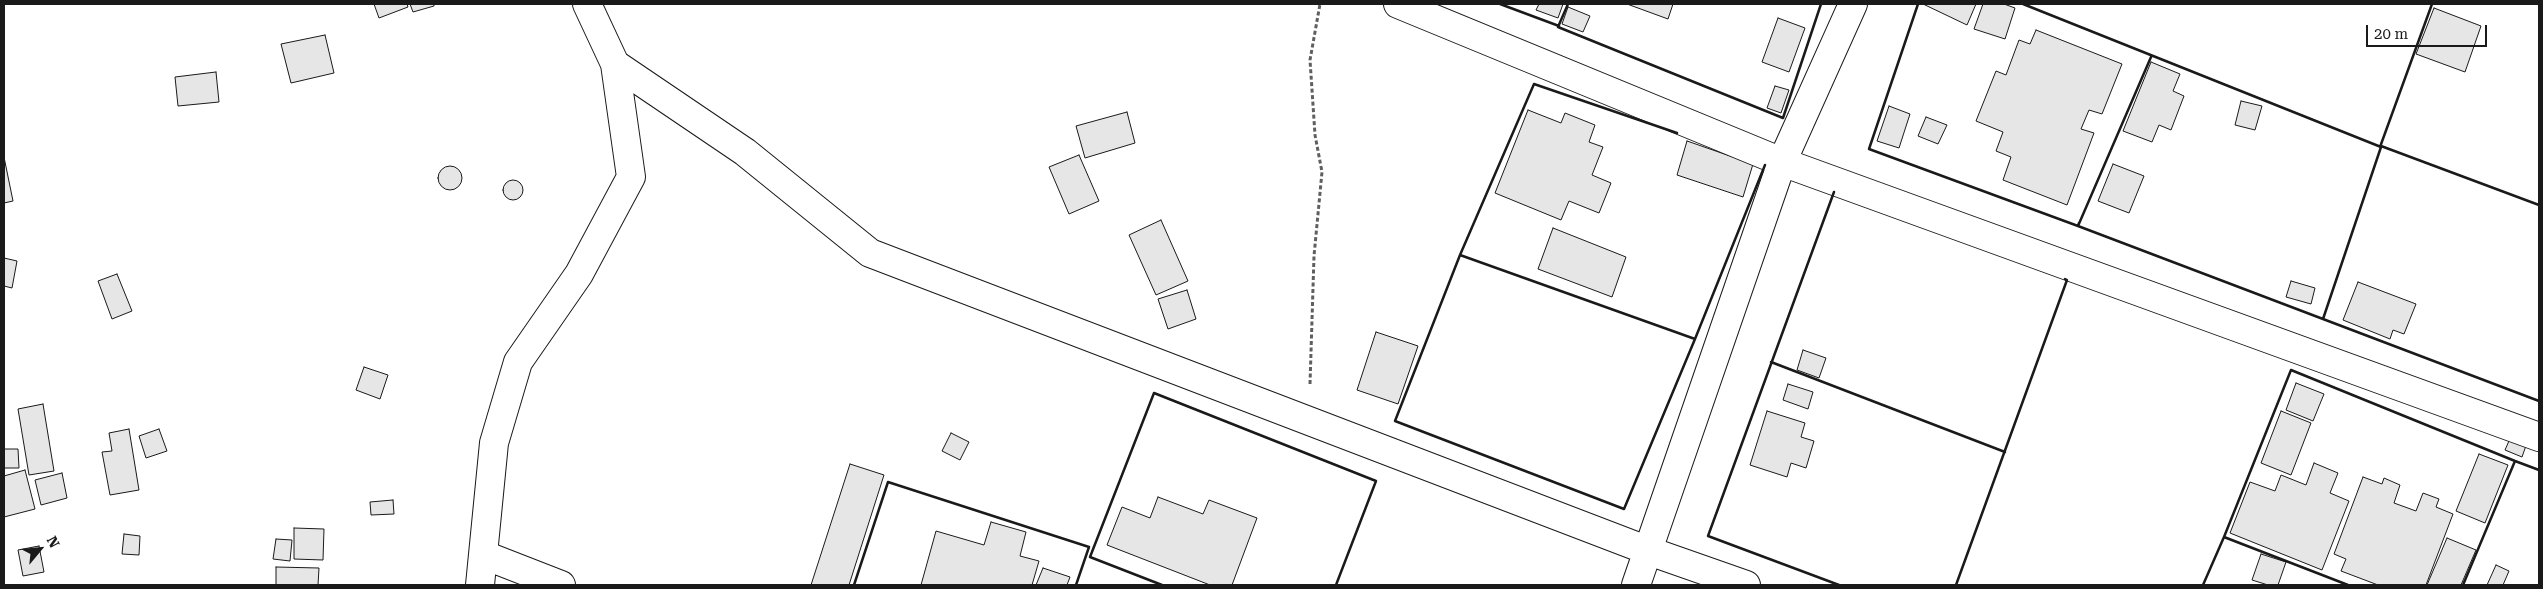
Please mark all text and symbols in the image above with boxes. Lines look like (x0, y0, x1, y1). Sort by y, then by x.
scale bar (2368, 15, 2489, 47)
text: 20 m (2374, 25, 2408, 43)
north arrow (15, 524, 65, 574)
text: N (44, 533, 63, 550)

